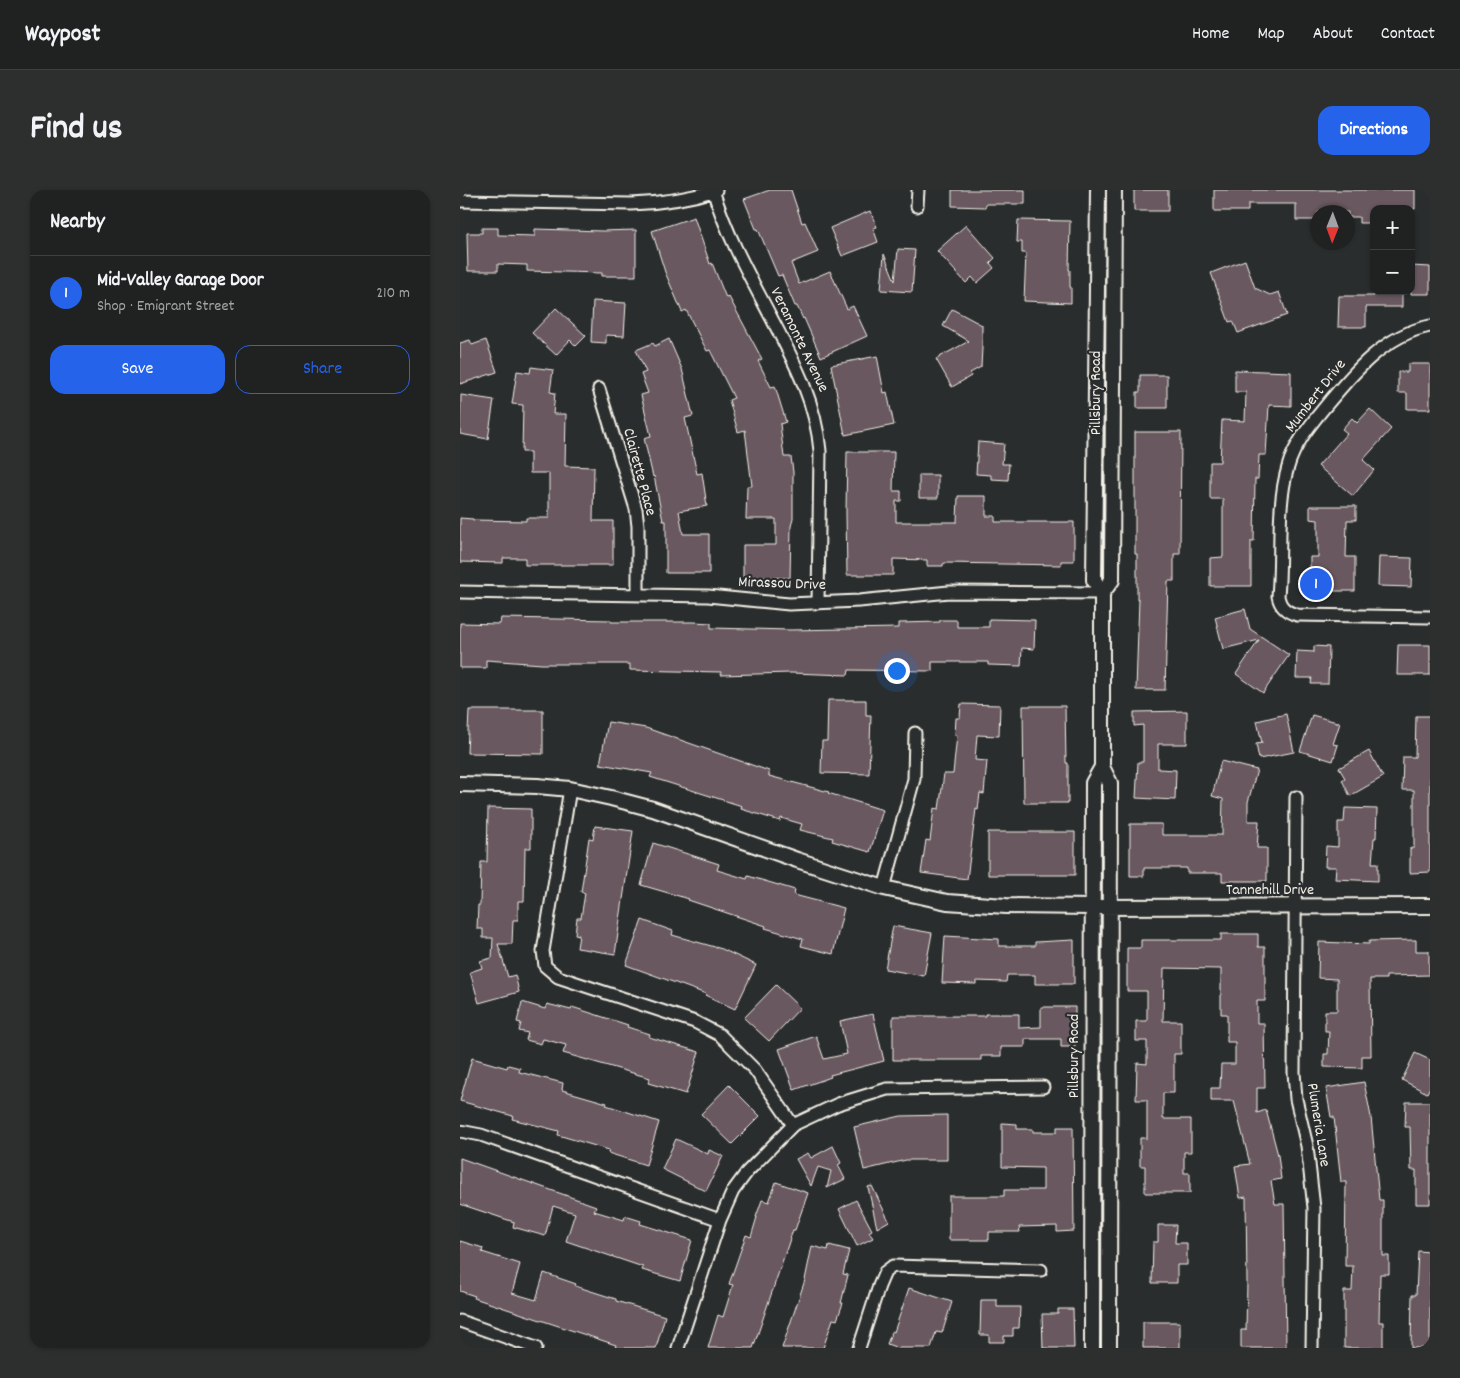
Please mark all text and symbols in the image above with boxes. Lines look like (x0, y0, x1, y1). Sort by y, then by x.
text: Waypost (25, 18, 100, 52)
text: Home (1192, 22, 1229, 47)
text: Map (1257, 22, 1285, 47)
text: About (1313, 22, 1353, 47)
text: Contact (1381, 22, 1435, 47)
text: Find us (30, 105, 122, 155)
button: Directions (1318, 106, 1430, 155)
north arrow (1310, 205, 1355, 250)
map controls (1370, 205, 1415, 295)
button: + (1370, 205, 1415, 250)
text: Nearby (50, 208, 105, 238)
button: − (1370, 250, 1415, 295)
text: Mid-Valley Garage Door (97, 268, 264, 295)
text: 1 (64, 282, 68, 305)
text: 210 m (376, 282, 410, 305)
street label: Veramonte Avenue (764, 284, 834, 396)
text: Shop · Emigrant Street (97, 295, 234, 318)
button: Save (50, 345, 225, 394)
button: Share (235, 345, 410, 394)
street label: Pillsbury Road (1085, 351, 1108, 435)
street label: Mumbert Drive (1280, 354, 1352, 438)
street label: Clairette Place (616, 426, 662, 518)
pin: 1 (1300, 565, 1332, 603)
street label: Mirassou Drive (738, 571, 826, 597)
your location (884, 658, 910, 684)
street label: Tannehill Drive (1226, 879, 1314, 902)
street label: Pillsbury Road (1063, 1014, 1086, 1098)
street label: Plumeria Lane (1300, 1081, 1336, 1169)

